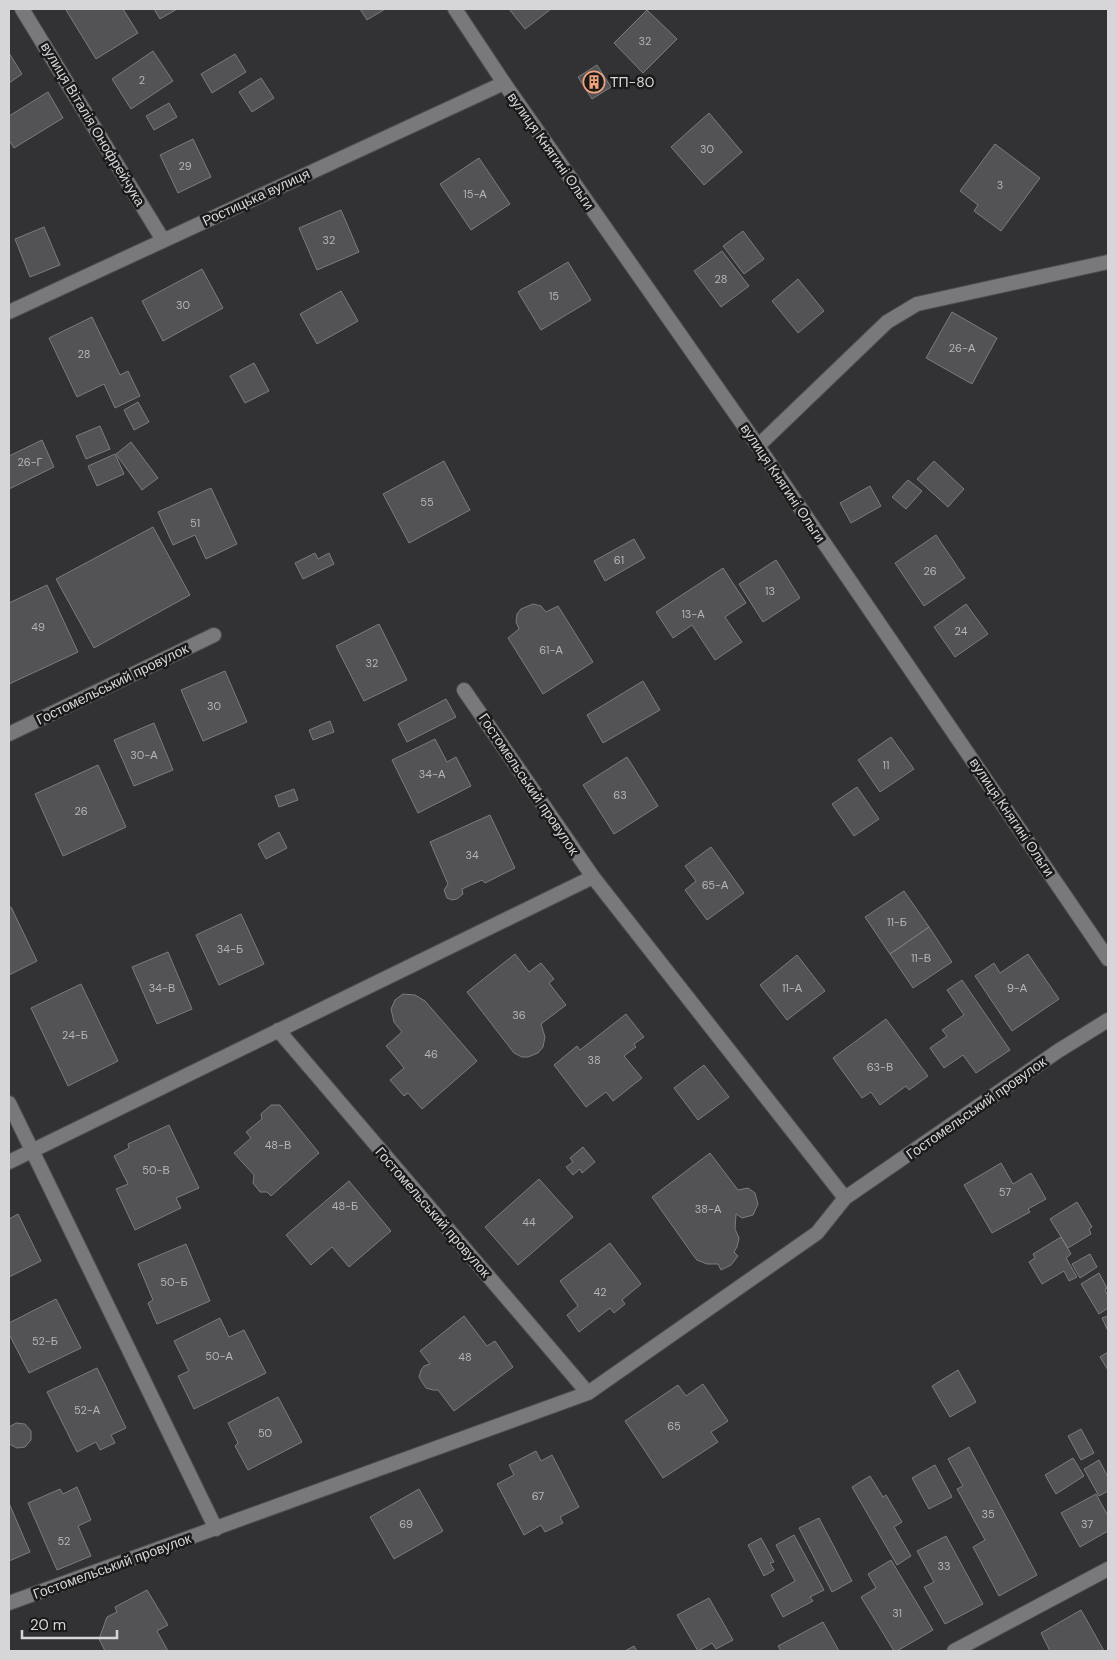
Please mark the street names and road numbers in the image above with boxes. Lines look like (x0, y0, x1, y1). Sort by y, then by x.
street label: вулиця Віталія Онофрейчука (37, 39, 149, 209)
street label: вулиця Княгині Ольги (504, 89, 598, 213)
street label: Ростицька вулиця (199, 164, 313, 230)
street label: вулиця Княгині Ольги (737, 420, 829, 546)
street label: Гостомельський провулок (33, 639, 192, 729)
street label: Гостомельський провулок (475, 710, 584, 859)
street label: вулиця Княгині Ольги (966, 754, 1058, 880)
street label: Гостомельський провулок (902, 1052, 1050, 1163)
street label: Гостомельський провулок (371, 1143, 495, 1282)
street label: Гостомельський провулок (31, 1529, 194, 1603)

